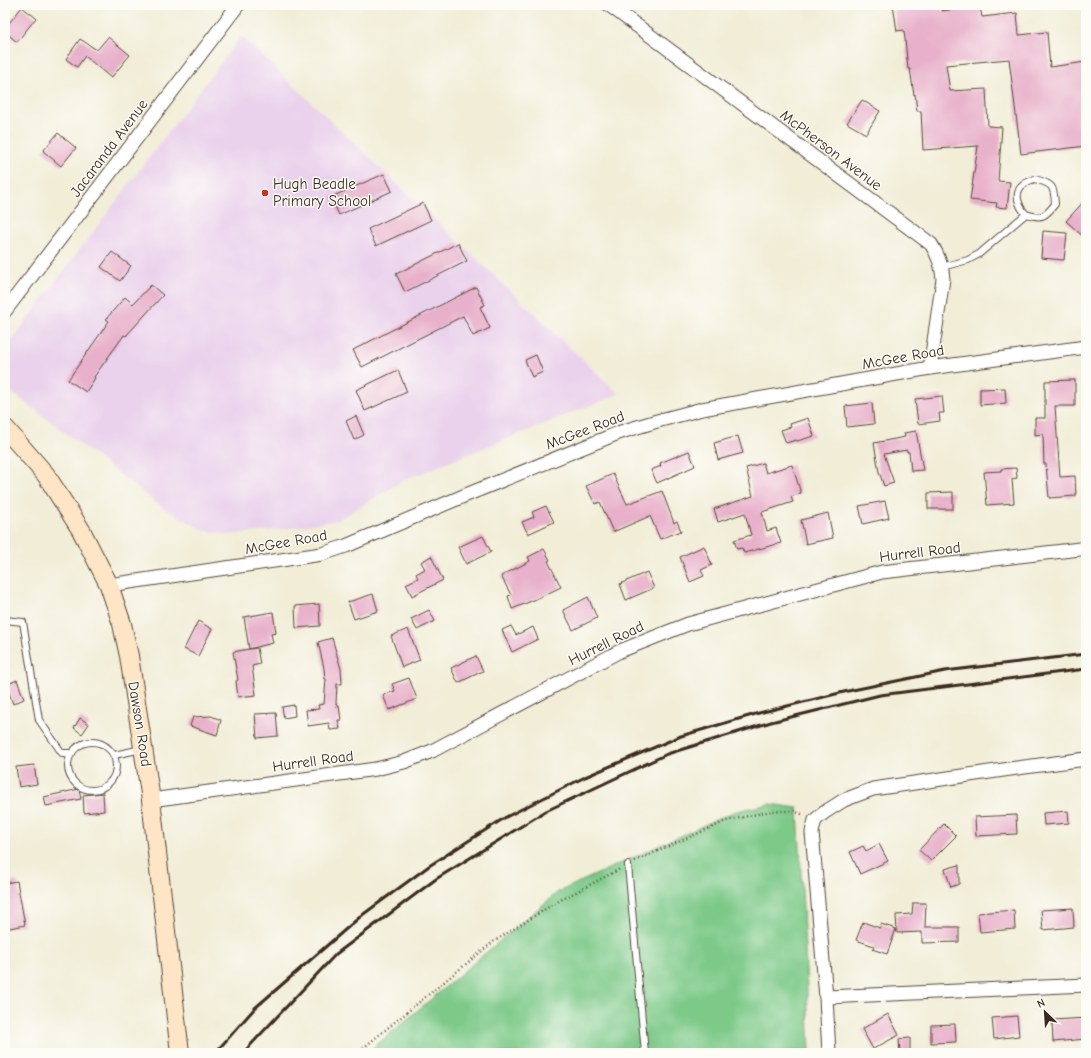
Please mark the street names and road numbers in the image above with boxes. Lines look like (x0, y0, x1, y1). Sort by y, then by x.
street label: Jacaranda Avenue (66, 95, 152, 200)
street label: McPherson Avenue (777, 106, 886, 194)
street label: McGee Road (861, 341, 945, 373)
street label: McGee Road (543, 407, 627, 453)
street label: McGee Road (244, 526, 328, 558)
street label: Hurrell Road (878, 538, 962, 566)
street label: Hurrell Road (565, 617, 647, 669)
street label: Dawson Road (124, 680, 156, 768)
street label: Hurrell Road (271, 746, 355, 776)

